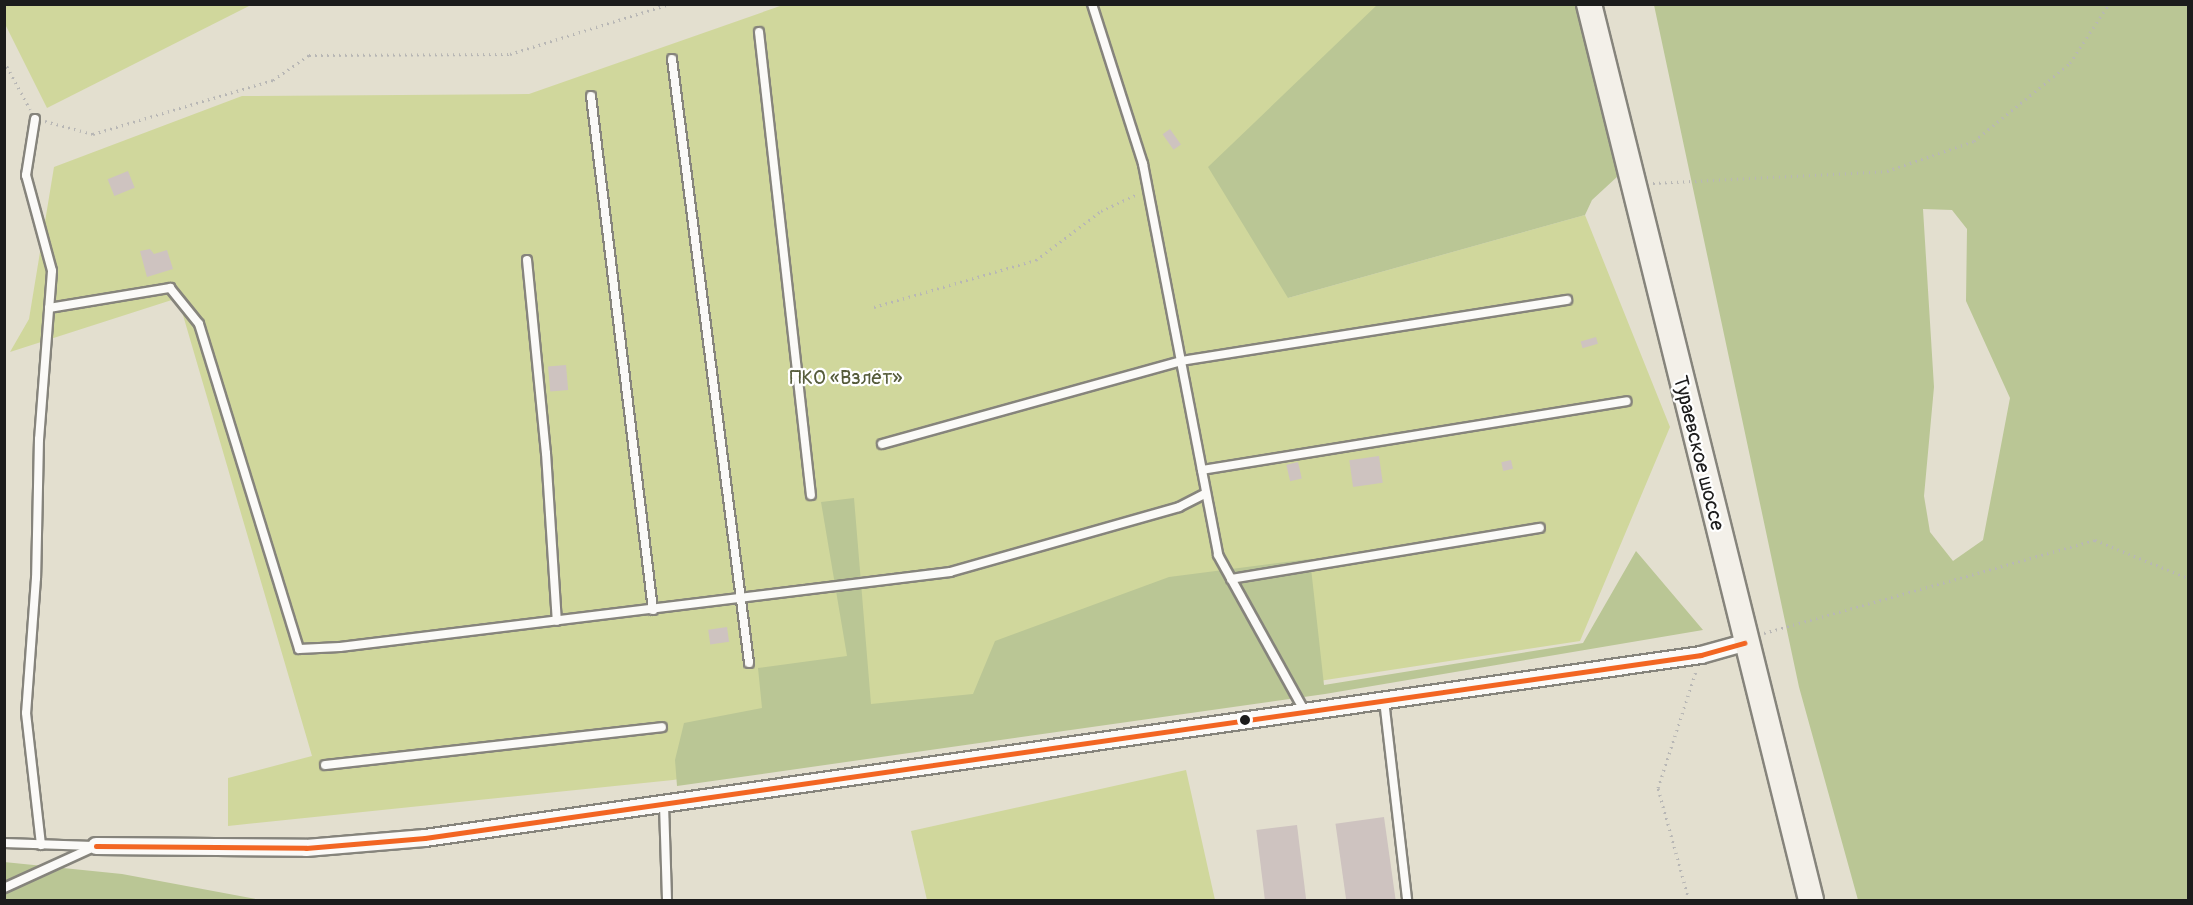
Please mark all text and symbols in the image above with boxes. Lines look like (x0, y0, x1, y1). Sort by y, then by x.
park label: ПКО «Взлёт» (790, 365, 902, 389)
street label: Тураевское шоссе (1668, 373, 1730, 533)
unlabelled marker (1239, 714, 1251, 726)

